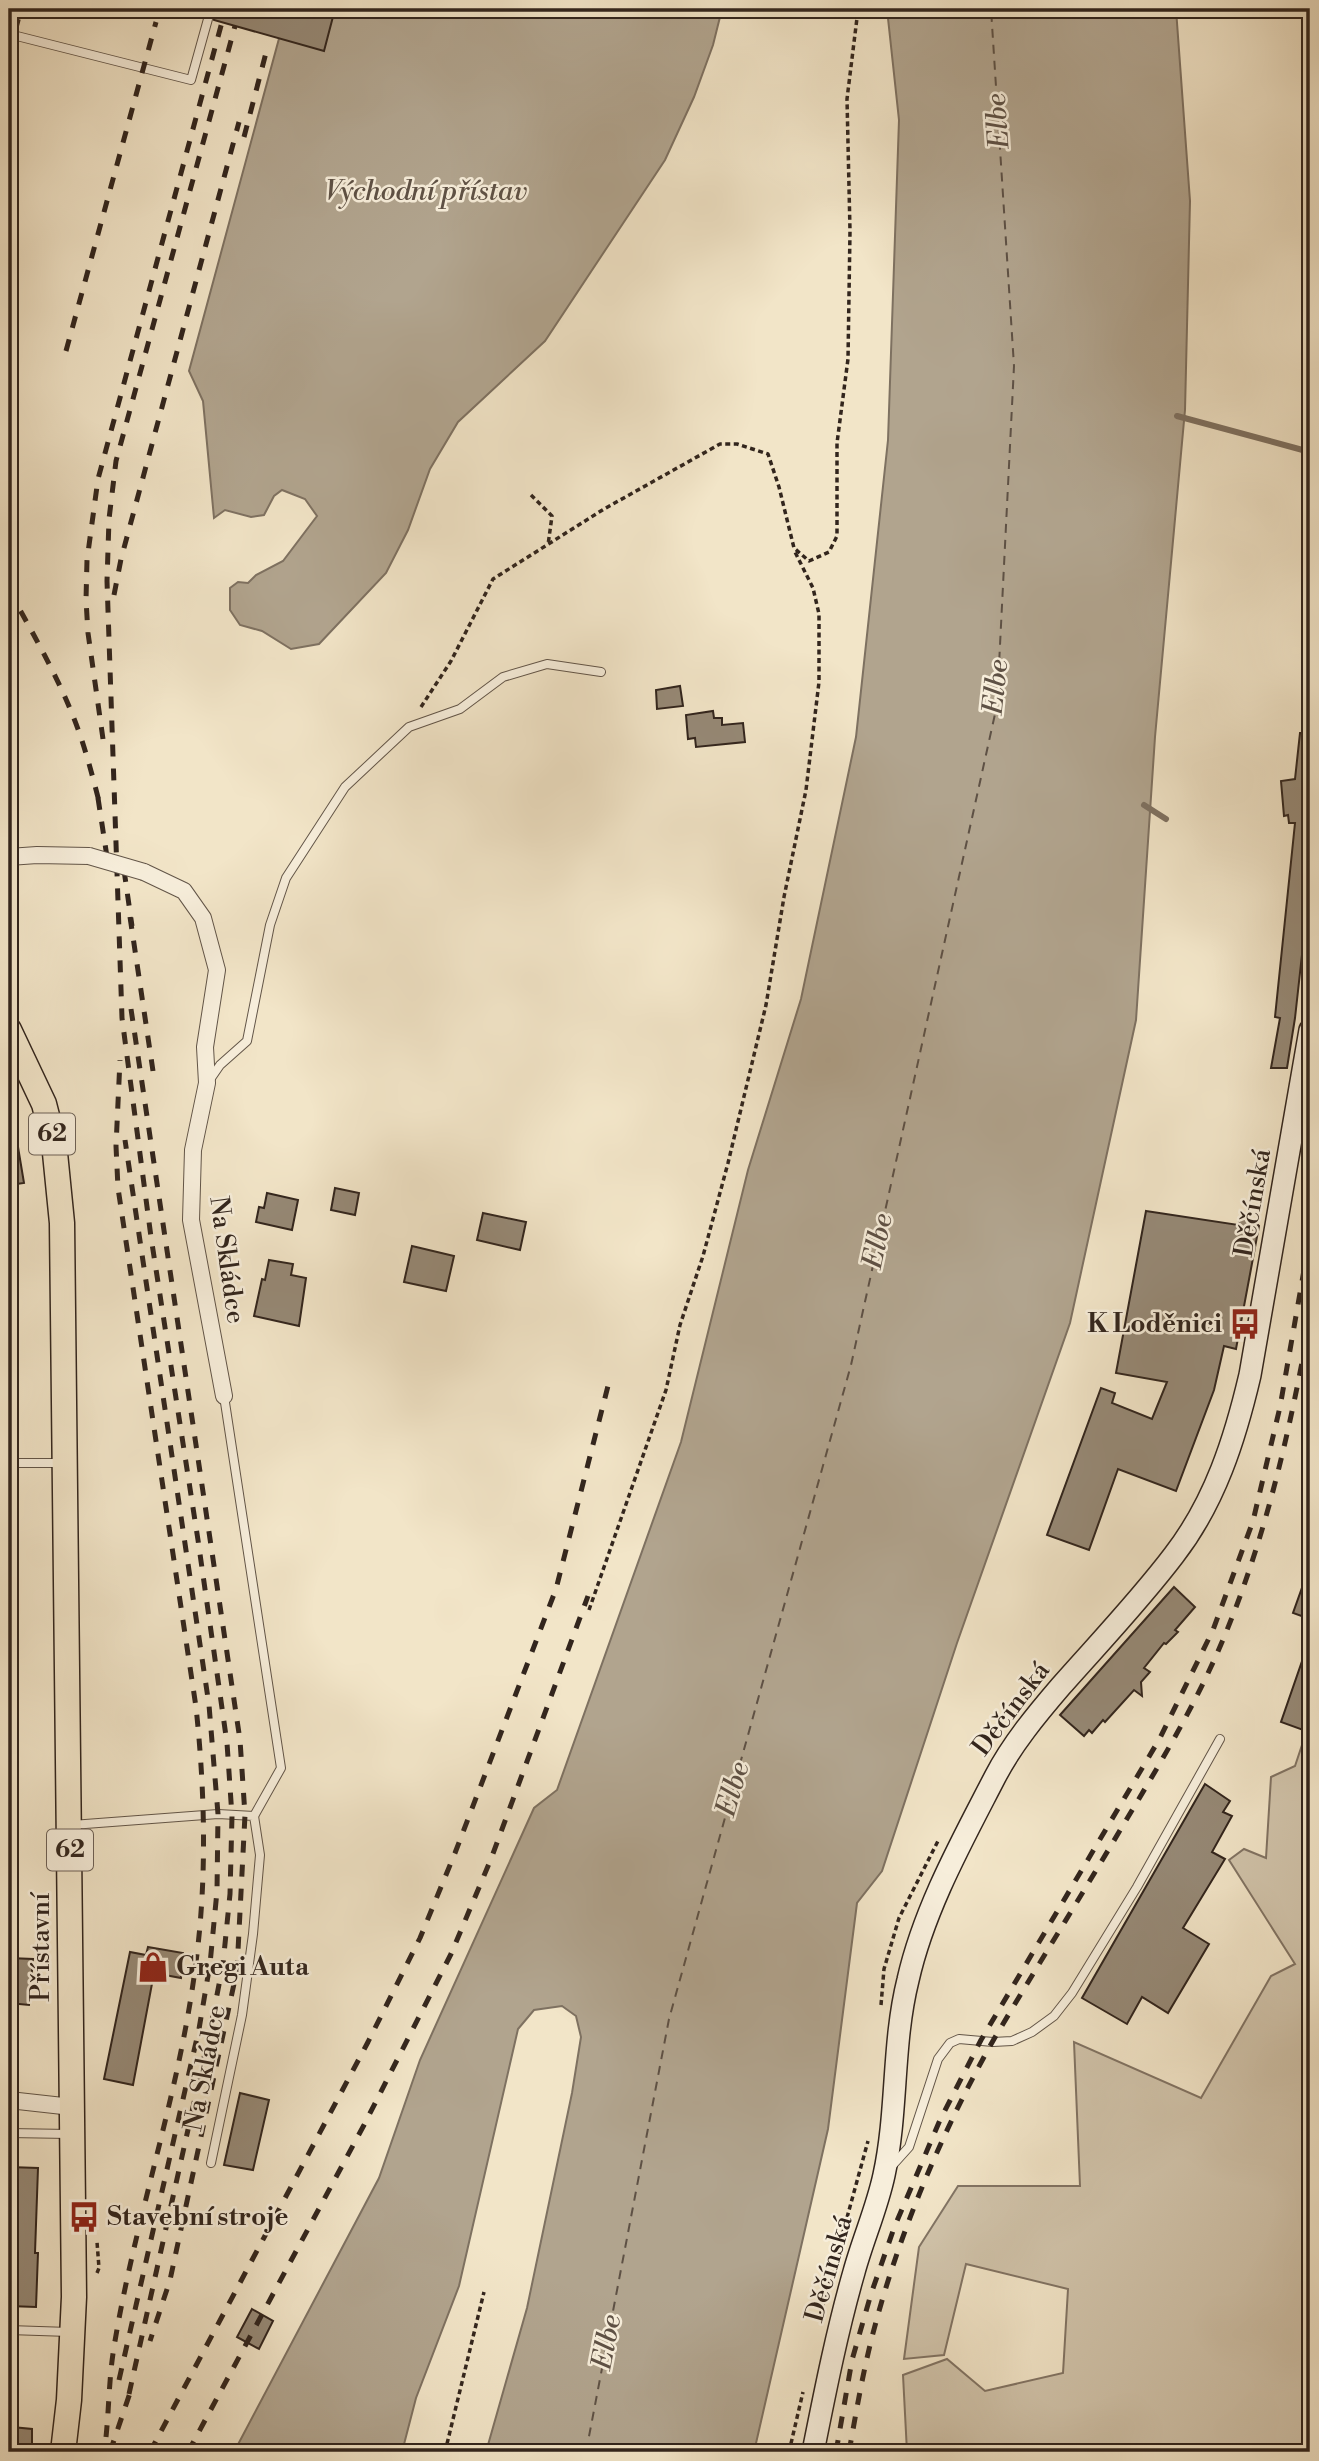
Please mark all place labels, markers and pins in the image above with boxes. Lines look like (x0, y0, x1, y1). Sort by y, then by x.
bus stop icon: K Loděnici (1228, 1307, 1262, 1341)
place label: K Loděnici (1087, 1308, 1222, 1340)
shop icon: Gregi Auta (136, 1950, 170, 1984)
place label: Gregi Auta (176, 1951, 310, 1983)
bus stop icon: Stavební stroje (67, 2200, 101, 2234)
place label: Stavební stroje (107, 2201, 289, 2233)

